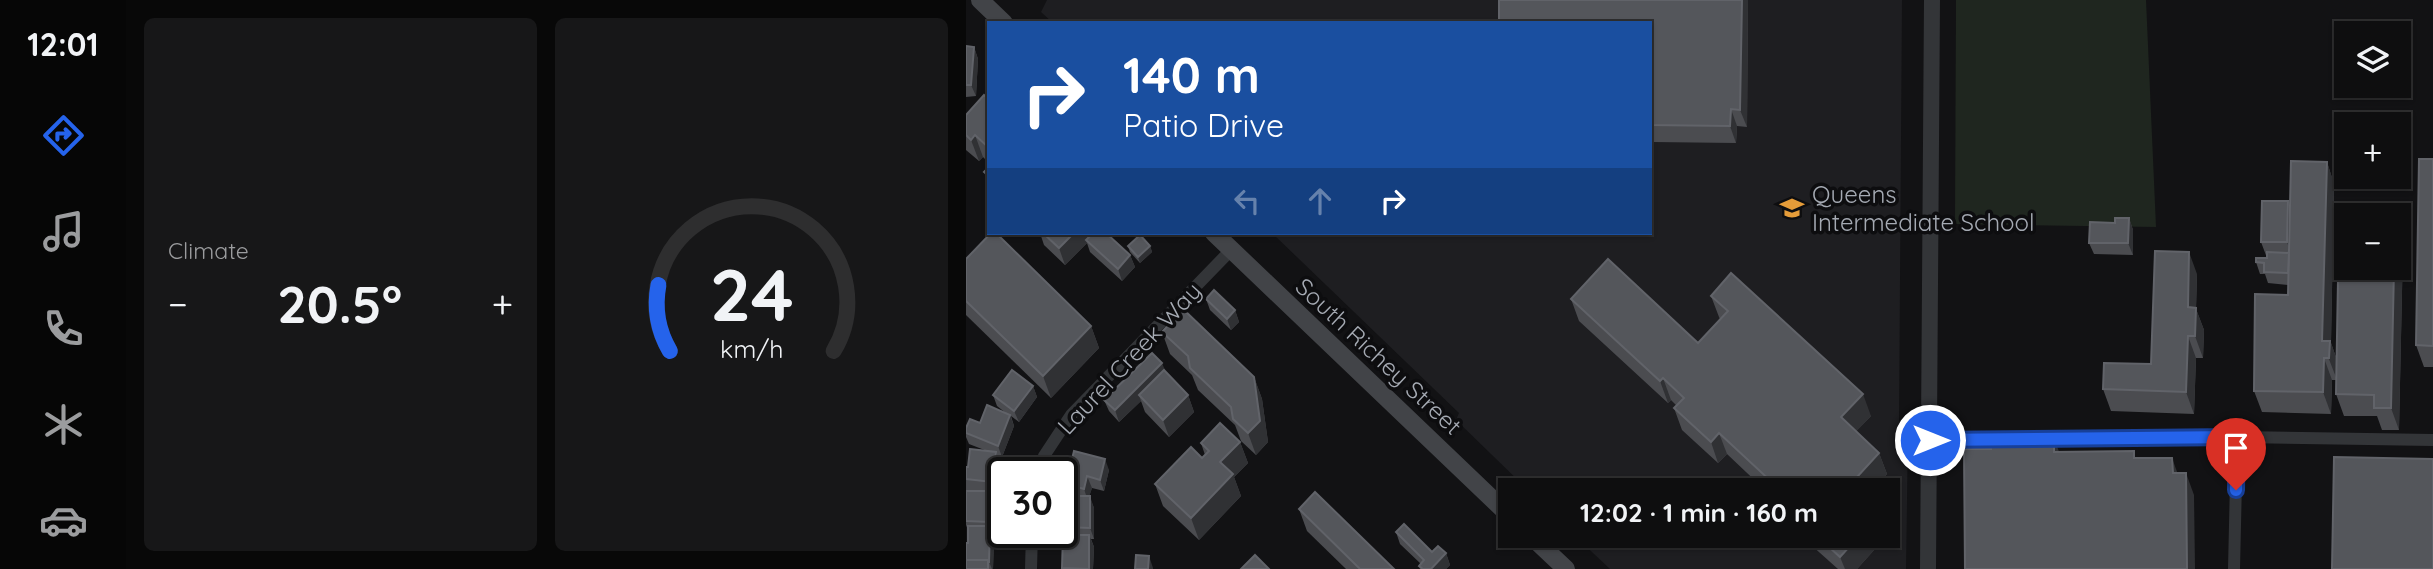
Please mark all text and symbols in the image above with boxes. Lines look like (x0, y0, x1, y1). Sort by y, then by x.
map controls (2334, 21, 2411, 280)
button: layers (2334, 21, 2411, 98)
text: 12:01 (27, 24, 99, 64)
text: 140 m (1123, 44, 1260, 105)
icon: right (1008, 49, 1099, 140)
text: Patio Drive (1123, 105, 1284, 145)
icon: directions (39, 111, 88, 160)
button: + (2334, 112, 2411, 189)
place label: Queens Intermediate School (1812, 179, 2035, 237)
icon: left (1228, 182, 1266, 220)
icon: ahead (1301, 182, 1339, 220)
icon: right (1374, 182, 1412, 220)
school or university icon: Queens Intermediate School (1778, 194, 1806, 222)
button: − (2334, 203, 2411, 280)
icon: music (39, 207, 88, 256)
text: Climate (168, 236, 249, 265)
text: 24 (709, 248, 794, 339)
text: 20.5° (277, 271, 402, 336)
street label: South Richey Street (1290, 271, 1468, 441)
street label: Laurel Creek Way (1051, 276, 1207, 440)
text: − (168, 280, 188, 328)
text: + (492, 280, 513, 328)
icon: phone (39, 304, 88, 353)
text: km/h (720, 332, 783, 363)
icon: climate (39, 400, 88, 449)
position arrow (1893, 403, 1967, 477)
pin (2206, 418, 2266, 490)
icon: arrive (2217, 429, 2255, 467)
speed limit sign: 30 (987, 457, 1078, 548)
icon: car (39, 496, 88, 545)
text: 12:02 · 1 min · 160 m (1580, 496, 1818, 529)

